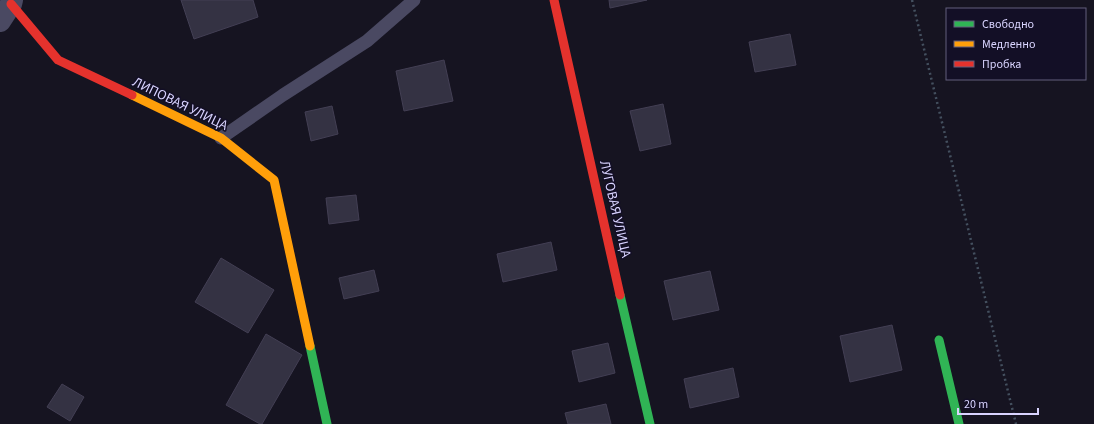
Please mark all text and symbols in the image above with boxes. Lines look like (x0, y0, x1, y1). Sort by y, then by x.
legend (946, 8, 1086, 80)
text: Свободно (982, 16, 1034, 33)
text: Медленно (982, 36, 1036, 53)
text: Пробка (982, 56, 1021, 73)
street label: ЛИПОВАЯ УЛИЦА (129, 72, 232, 136)
street label: ЛУГОВАЯ УЛИЦА (594, 158, 636, 260)
scale bar (958, 390, 1038, 416)
text: 20 m (964, 396, 988, 413)

